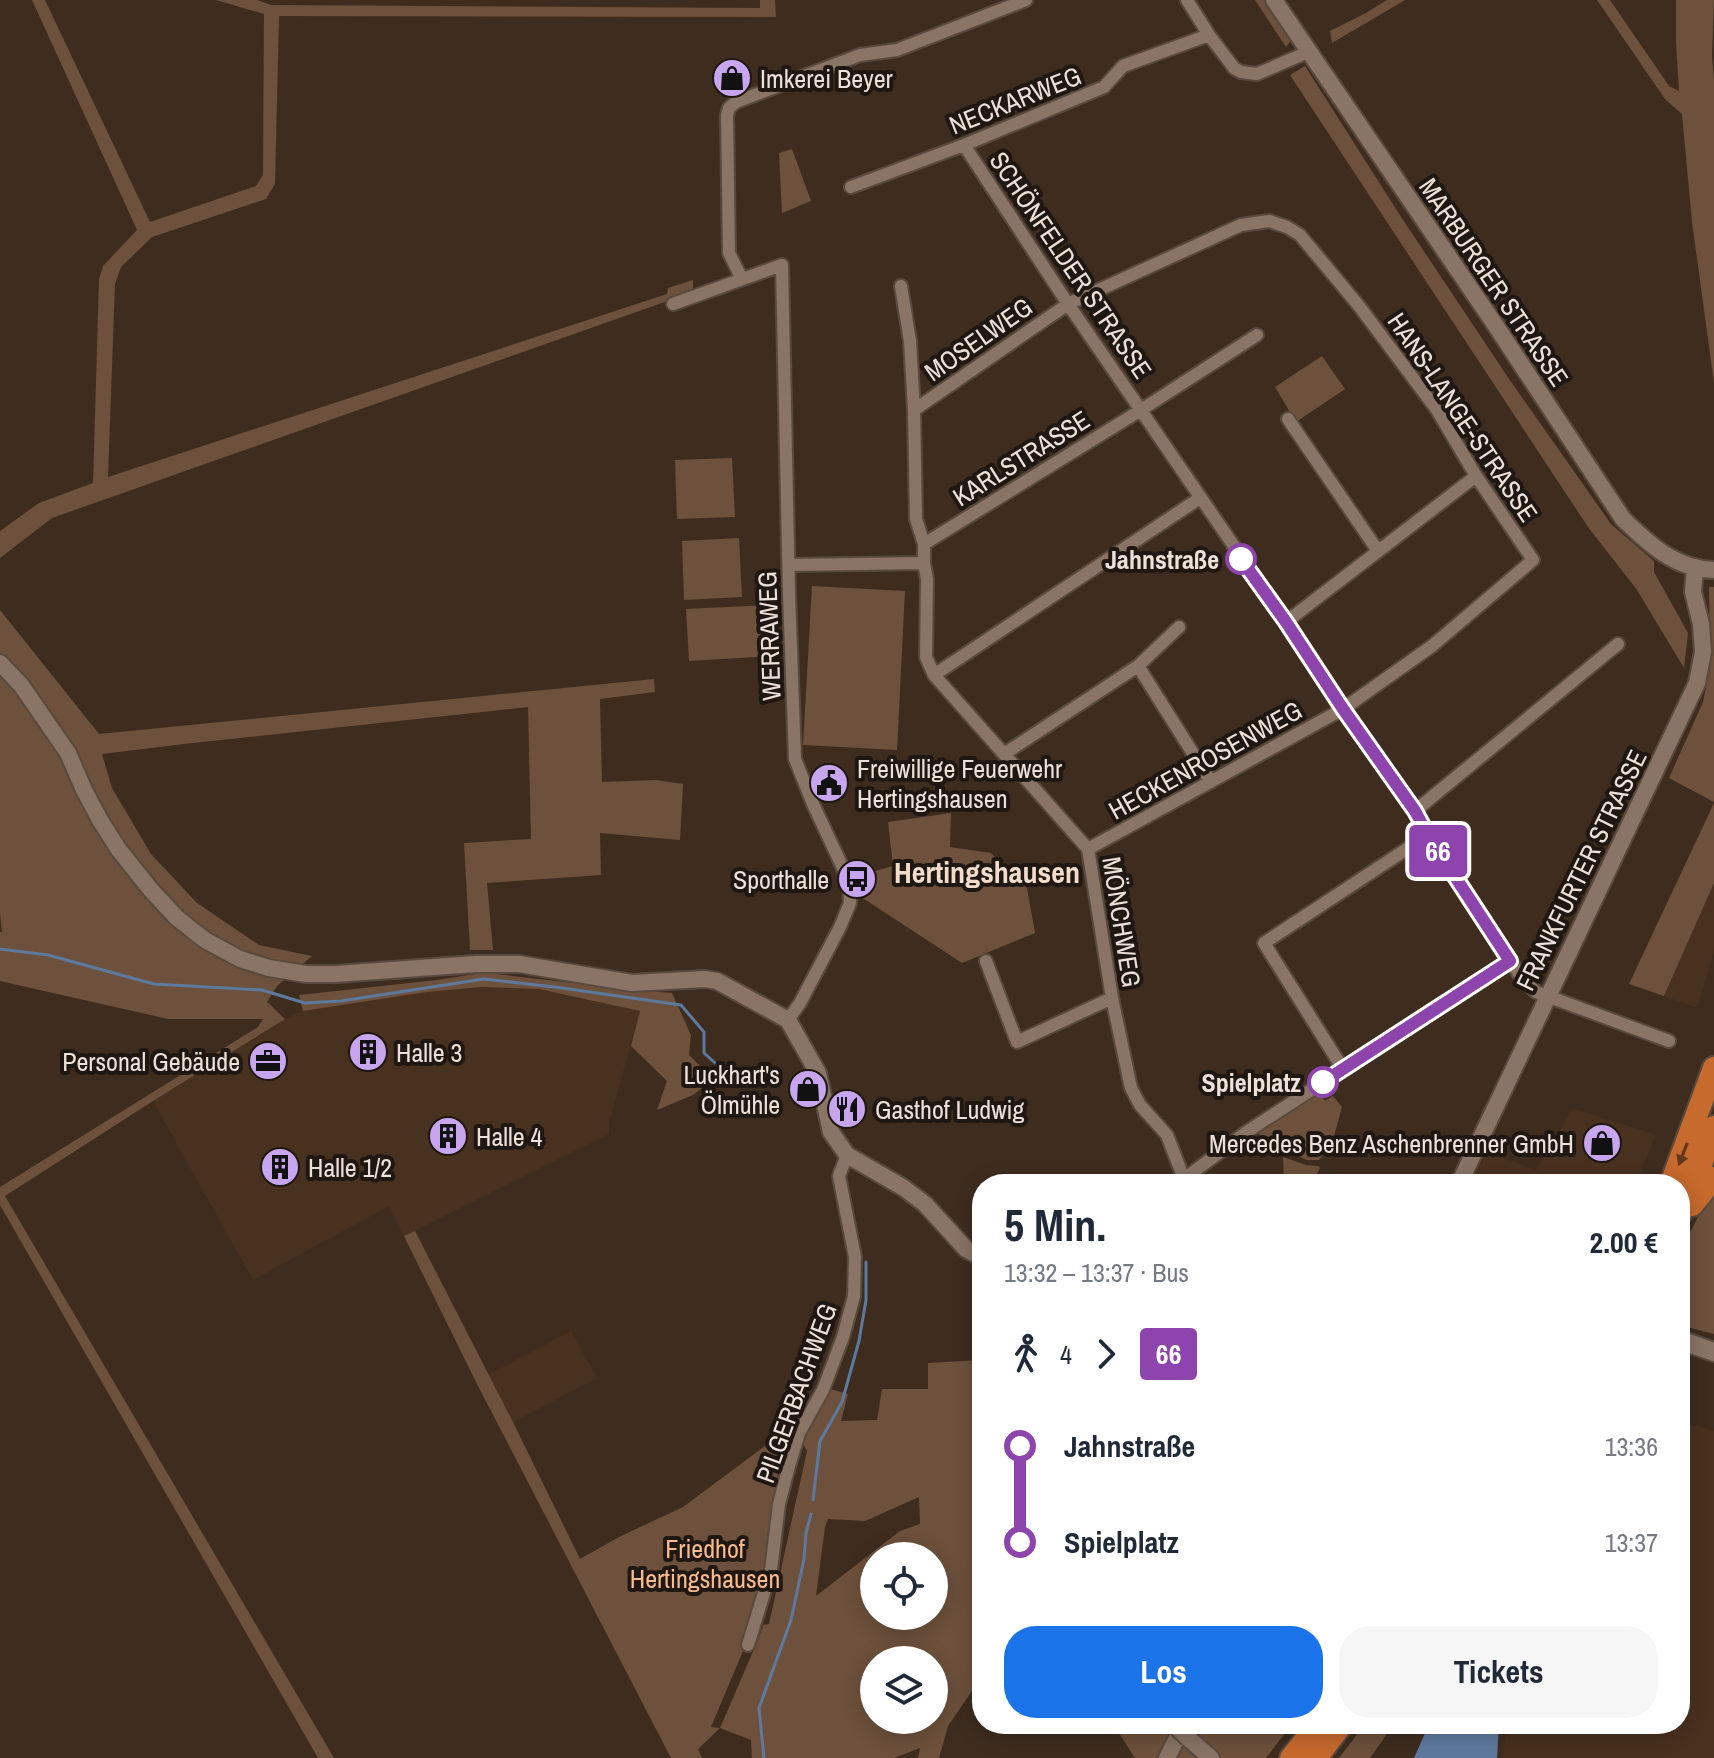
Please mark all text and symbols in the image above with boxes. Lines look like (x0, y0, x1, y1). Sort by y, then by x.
shop icon: Imkerei Beyer (711, 57, 753, 99)
street label: NECKARWEG (944, 58, 1086, 142)
place label: Imkerei Beyer (760, 61, 893, 96)
street label: SCHÖNFELDER STRASSE (982, 145, 1160, 385)
street label: MARBURGER STRASSE (1411, 171, 1577, 393)
street label: MOSELWEG (917, 289, 1039, 389)
street label: HANS-LANGE-STRASSE (1380, 306, 1546, 528)
street label: KARLSTRASSE (946, 402, 1096, 514)
place label: Jahnstraße (1105, 542, 1219, 577)
marker: Jahnstraße (1226, 544, 1256, 574)
street label: WERRAWEG (749, 571, 789, 701)
street label: HECKENROSENWEG (1102, 692, 1308, 828)
street label: FRANKFURTER STRASSE (1507, 744, 1655, 996)
place label: Freiwillige Feuerwehr Hertingshausen (857, 751, 1062, 816)
public building icon: Freiwillige Feuerwehr Hertingshausen (808, 762, 850, 804)
line badge: 66 (1402, 825, 1474, 877)
text: 66 (1425, 832, 1451, 870)
district label: Hertingshausen (894, 852, 1080, 892)
street label: MÖNCHWEG (1094, 854, 1150, 990)
bus stop icon: Sporthalle (836, 858, 878, 900)
place label: Sporthalle (733, 862, 829, 897)
building icon: Halle 3 (347, 1031, 389, 1073)
place label: Halle 3 (396, 1035, 462, 1070)
office icon: Personal Gebäude (247, 1040, 289, 1082)
place label: Personal Gebäude (62, 1044, 240, 1079)
place label: Luckhart's Ölmühle (683, 1057, 780, 1122)
place label: Spielplatz (1201, 1065, 1301, 1100)
marker: Spielplatz (1308, 1067, 1338, 1097)
shop icon: Luckhart's Ölmühle (787, 1068, 829, 1110)
restaurant icon: Gasthof Ludwig (826, 1088, 868, 1130)
place label: Gasthof Ludwig (875, 1092, 1024, 1127)
building icon: Halle 4 (427, 1115, 469, 1157)
place label: Halle 4 (476, 1119, 542, 1154)
shop icon: Mercedes Benz Aschenbrenner GmbH (1581, 1122, 1623, 1164)
place label: Mercedes Benz Aschenbrenner GmbH (1209, 1126, 1574, 1161)
one-way arrow (1676, 1142, 1689, 1166)
building icon: Halle 1/2 (259, 1146, 301, 1188)
place label: Halle 1/2 (308, 1150, 392, 1185)
text: 5 Min. (1004, 1195, 1106, 1255)
text: 2.00 € (1590, 1222, 1658, 1262)
text: 13:32 – 13:37 · Bus (1004, 1255, 1189, 1290)
street label: PILGERBACHWEG (747, 1299, 845, 1487)
icon: walk (1004, 1332, 1048, 1376)
icon: forward (1084, 1332, 1128, 1376)
text: 66 (1156, 1335, 1181, 1373)
text: 4 (1060, 1337, 1072, 1372)
text: Jahnstraße (1064, 1426, 1195, 1466)
text: 13:36 (1605, 1429, 1658, 1464)
text: Spielplatz (1064, 1522, 1179, 1562)
text: 13:37 (1605, 1525, 1658, 1560)
park label: Friedhof Hertingshausen (630, 1531, 780, 1596)
map controls (860, 1542, 948, 1734)
button: locate (860, 1542, 948, 1630)
button: Los (1004, 1626, 1323, 1718)
button: Tickets (1339, 1626, 1658, 1718)
button: layers (860, 1646, 948, 1734)

